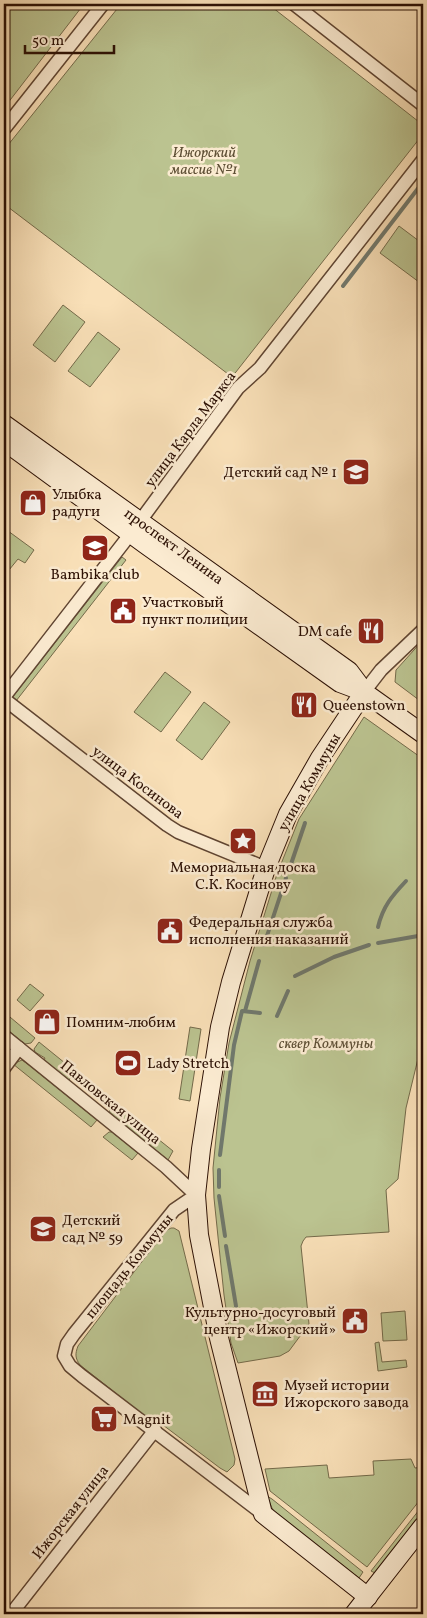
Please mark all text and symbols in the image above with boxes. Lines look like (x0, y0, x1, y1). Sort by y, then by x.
scale bar (25, 22, 114, 54)
text: 50 m (32, 31, 64, 52)
park label: Ижорский массив №1 (169, 143, 238, 181)
street label: улица Карла Маркса (140, 367, 242, 492)
school or university icon: Детский сад № 1 (341, 457, 371, 487)
place label: Детский сад № 1 (224, 463, 337, 484)
place label: Улыбка радуги (52, 485, 102, 523)
shop icon: Улыбка радуги (18, 488, 48, 518)
street label: проспект Ленина (119, 504, 227, 591)
school or university icon: Bambika club (80, 533, 110, 563)
place label: Bambika club (51, 565, 139, 586)
place label: Участковый пункт полиции (142, 593, 248, 631)
public building icon: Участковый пункт полиции (108, 596, 138, 626)
restaurant icon: DM cafe (356, 616, 386, 646)
place label: DM cafe (298, 622, 352, 643)
restaurant icon: Queenstown (289, 690, 319, 720)
place label: Queenstown (323, 696, 406, 717)
street label: улица Коммуны (274, 729, 347, 836)
street label: улица Косинова (87, 742, 187, 825)
place icon: Мемориальная доска С.К. Косинову (228, 826, 258, 856)
place label: Мемориальная доска С.К. Косинову (170, 858, 316, 896)
place label: Федеральная служба исполнения наказаний (189, 913, 349, 951)
public building icon: Федеральная служба исполнения наказаний (155, 916, 185, 946)
shop icon: Помним-любим (32, 1007, 62, 1037)
place label: Помним-любим (66, 1013, 176, 1034)
park label: сквер Коммуны (279, 1034, 374, 1055)
sports icon: Lady Stretch (113, 1048, 143, 1078)
place label: Lady Stretch (147, 1054, 229, 1075)
street label: Павловская улица (55, 1056, 165, 1150)
street label: площадь Коммуны (81, 1210, 179, 1324)
place label: Детский сад № 59 (62, 1211, 123, 1249)
school or university icon: Детский сад № 59 (28, 1214, 58, 1244)
place label: Культурно-досуговый центр «Ижорский» (185, 1303, 336, 1341)
public building icon: Культурно-досуговый центр «Ижорский» (340, 1306, 370, 1336)
place label: Музей истории Ижорского завода (284, 1376, 409, 1414)
museum icon: Музей истории Ижорского завода (250, 1379, 280, 1409)
supermarket icon: Magnit (89, 1404, 119, 1434)
place label: Magnit (123, 1410, 171, 1431)
street label: Ижорская улица (28, 1462, 115, 1564)

